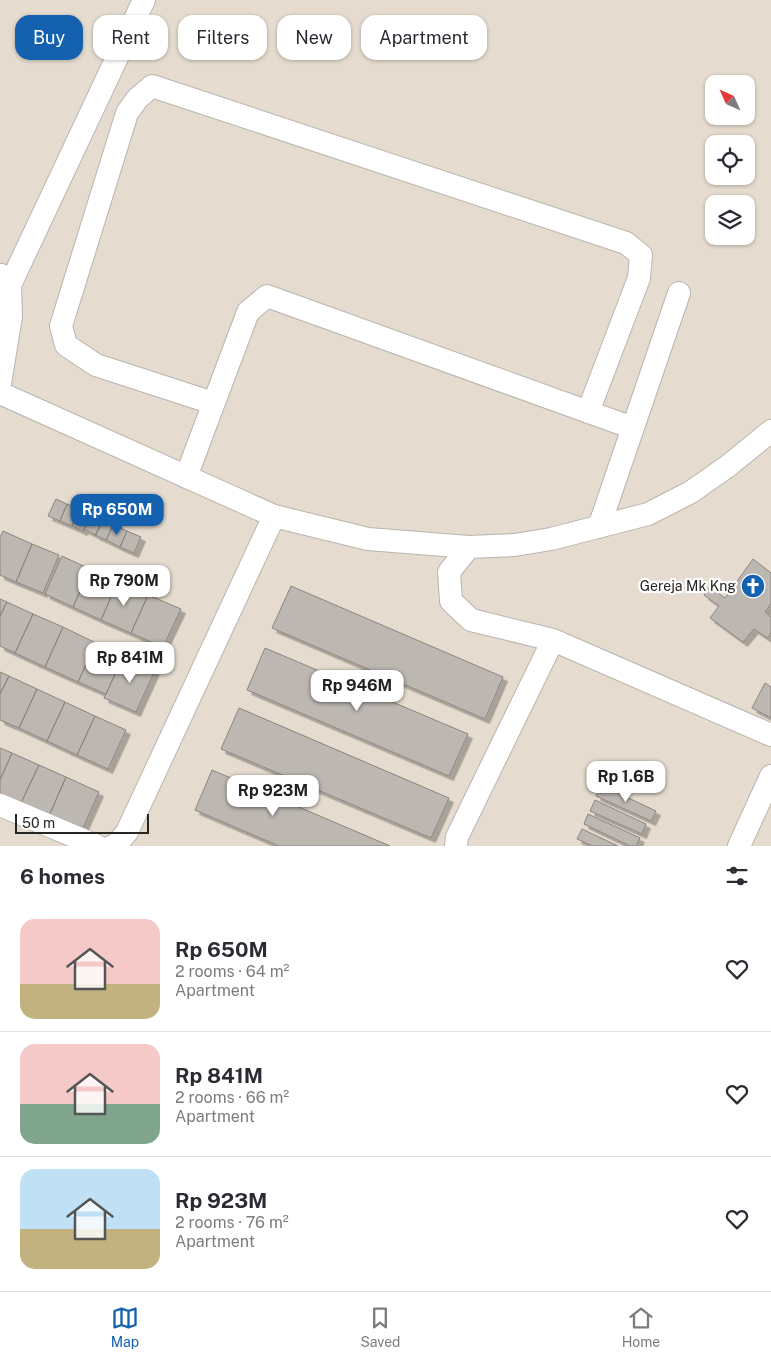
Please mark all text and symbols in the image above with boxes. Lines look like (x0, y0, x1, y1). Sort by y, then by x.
chip: Buy (15, 15, 83, 60)
chip: Rent (93, 15, 168, 60)
chip: Filters (178, 15, 267, 60)
chip: New (277, 15, 351, 60)
chip: Apartment (361, 15, 487, 60)
north arrow (705, 75, 755, 125)
map controls (705, 75, 755, 245)
button: locate (705, 135, 755, 185)
button: layers (705, 195, 755, 245)
pin: Rp 650M (71, 494, 163, 536)
text: Rp 650M (82, 500, 152, 519)
pin: Rp 790M (78, 564, 170, 607)
text: Rp 790M (89, 571, 159, 590)
church icon: Gereja Mk Kng (740, 573, 766, 599)
place label: Gereja Mk Kng (640, 578, 736, 594)
pin: Rp 841M (84, 642, 176, 684)
text: Rp 841M (96, 648, 164, 667)
pin: Rp 946M (311, 670, 403, 712)
text: Rp 946M (322, 676, 392, 695)
pin: Rp 1.6B (580, 760, 672, 803)
text: Rp 1.6B (597, 767, 655, 786)
pin: Rp 923M (227, 774, 319, 817)
text: Rp 923M (238, 781, 308, 800)
scale bar (15, 811, 149, 834)
text: 50 m (22, 815, 55, 831)
icon: filters (723, 862, 751, 890)
text: 6 homes (20, 864, 105, 889)
text: Rp 650M (175, 937, 268, 962)
icon: home (60, 939, 120, 999)
icon: heart (723, 955, 751, 983)
text: 2 rooms · 64 m² (175, 962, 289, 981)
text: Apartment (175, 981, 255, 1000)
text: Rp 841M (175, 1063, 263, 1088)
icon: home (60, 1064, 120, 1124)
icon: heart (723, 1080, 751, 1108)
text: 2 rooms · 66 m² (175, 1088, 289, 1107)
text: Apartment (175, 1107, 255, 1126)
text: Rp 923M (175, 1188, 267, 1213)
icon: home (60, 1189, 120, 1249)
icon: heart (723, 1205, 751, 1233)
text: 2 rooms · 76 m² (175, 1213, 289, 1232)
text: Apartment (175, 1232, 255, 1251)
tab: Map (111, 1304, 139, 1350)
tab: Saved (360, 1304, 400, 1350)
tab: Home (622, 1304, 660, 1350)

